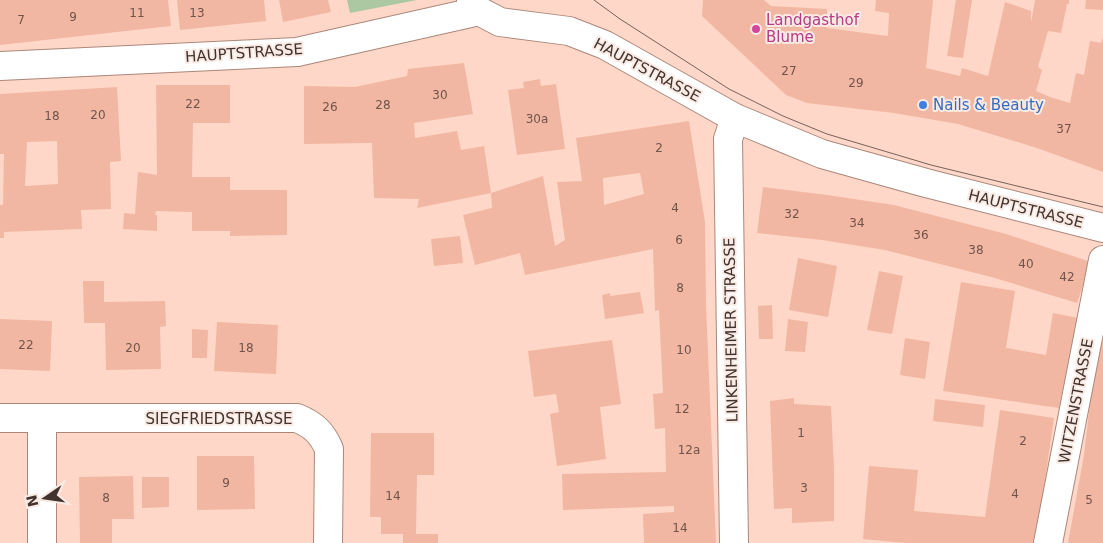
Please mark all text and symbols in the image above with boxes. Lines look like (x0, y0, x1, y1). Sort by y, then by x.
house number: 11 (129, 6, 145, 20)
house number: 13 (189, 6, 205, 20)
house number: 9 (69, 10, 77, 24)
place label: Landgasthof Blume (766, 11, 860, 46)
house number: 7 (17, 13, 25, 27)
marker: Landgasthof Blume (750, 23, 762, 35)
street label: HAUPTSTRASSE (591, 34, 703, 106)
street label: HAUPTSTRASSE (185, 40, 303, 66)
house number: 27 (781, 64, 797, 78)
house number: 29 (848, 76, 864, 90)
house number: 30 (432, 88, 448, 102)
place label: Nails & Beauty (933, 96, 1044, 114)
house number: 22 (185, 97, 201, 111)
house number: 28 (375, 98, 391, 112)
marker: Nails & Beauty (917, 99, 929, 111)
house number: 26 (322, 100, 338, 114)
house number: 20 (90, 108, 106, 122)
house number: 18 (44, 109, 60, 123)
house number: 30a (526, 112, 548, 126)
house number: 37 (1056, 122, 1072, 136)
house number: 2 (655, 141, 663, 155)
street label: HAUPTSTRASSE (967, 186, 1085, 232)
house number: 4 (671, 201, 679, 215)
house number: 32 (784, 207, 800, 221)
house number: 34 (849, 216, 865, 230)
house number: 36 (913, 228, 929, 242)
house number: 6 (675, 233, 683, 247)
street label: LINKENHEIMER STRASSE (720, 238, 742, 422)
house number: 38 (968, 243, 984, 257)
house number: 40 (1018, 257, 1034, 271)
house number: 42 (1059, 270, 1075, 284)
house number: 8 (676, 281, 684, 295)
street label: WITZENSTRASSE (1055, 337, 1097, 465)
house number: 22 (18, 338, 34, 352)
house number: 20 (125, 341, 141, 355)
house number: 18 (238, 341, 254, 355)
house number: 10 (676, 343, 692, 357)
house number: 12 (674, 402, 690, 416)
street label: SIEGFRIEDSTRASSE (146, 410, 292, 428)
house number: 1 (797, 426, 805, 440)
house number: 2 (1019, 434, 1027, 448)
house number: 12a (678, 443, 700, 457)
north arrow (20, 473, 70, 523)
house number: 9 (222, 476, 230, 490)
house number: 3 (800, 481, 808, 495)
house number: 4 (1011, 487, 1019, 501)
house number: 14 (385, 489, 401, 503)
house number: 8 (102, 491, 110, 505)
text: N (23, 493, 41, 508)
house number: 5 (1085, 493, 1093, 507)
house number: 14 (672, 521, 688, 535)

